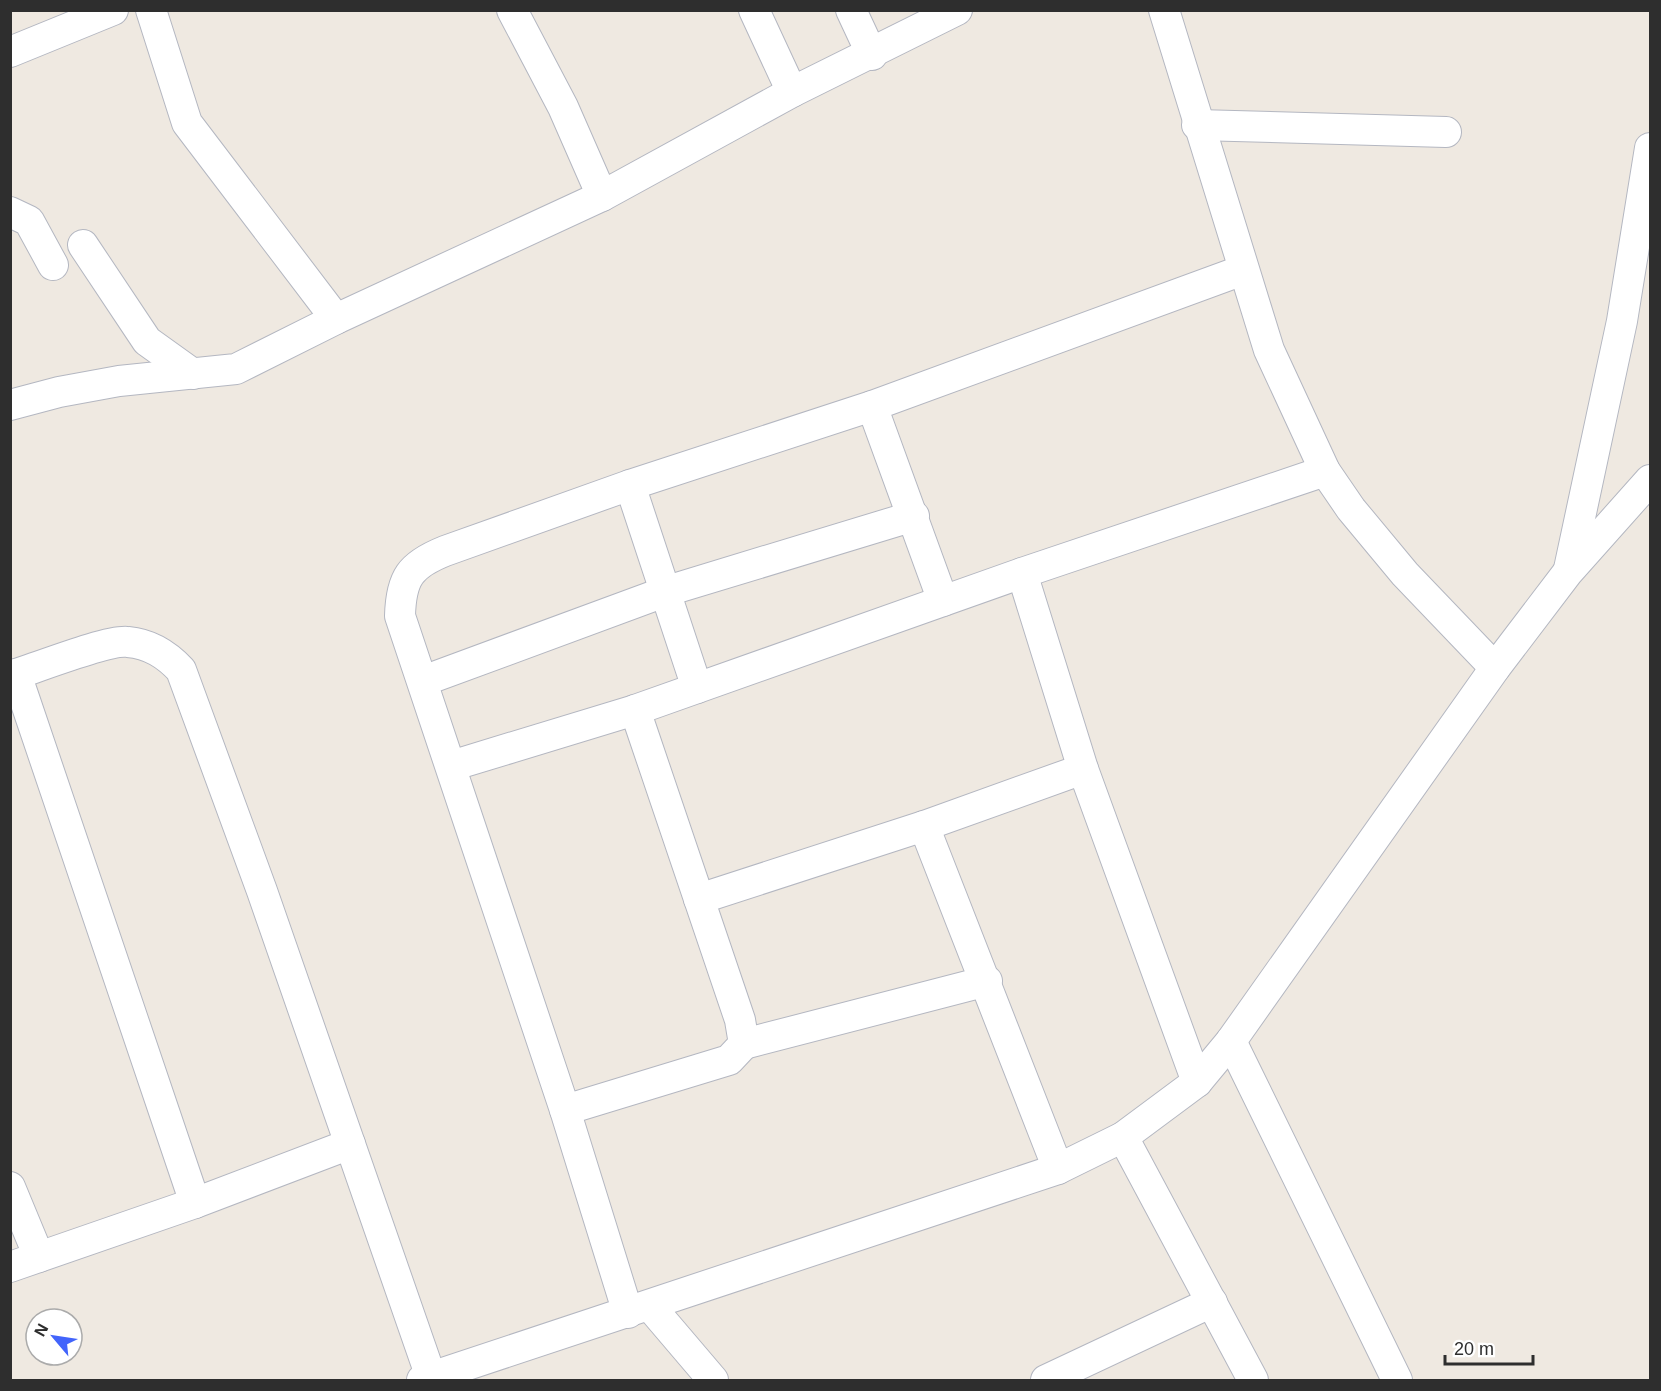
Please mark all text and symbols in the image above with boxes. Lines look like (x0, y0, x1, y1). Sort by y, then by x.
north arrow (24, 1307, 84, 1367)
text: N (31, 1321, 52, 1339)
scale bar (1445, 1328, 1534, 1366)
text: 20 m (1454, 1339, 1494, 1359)

